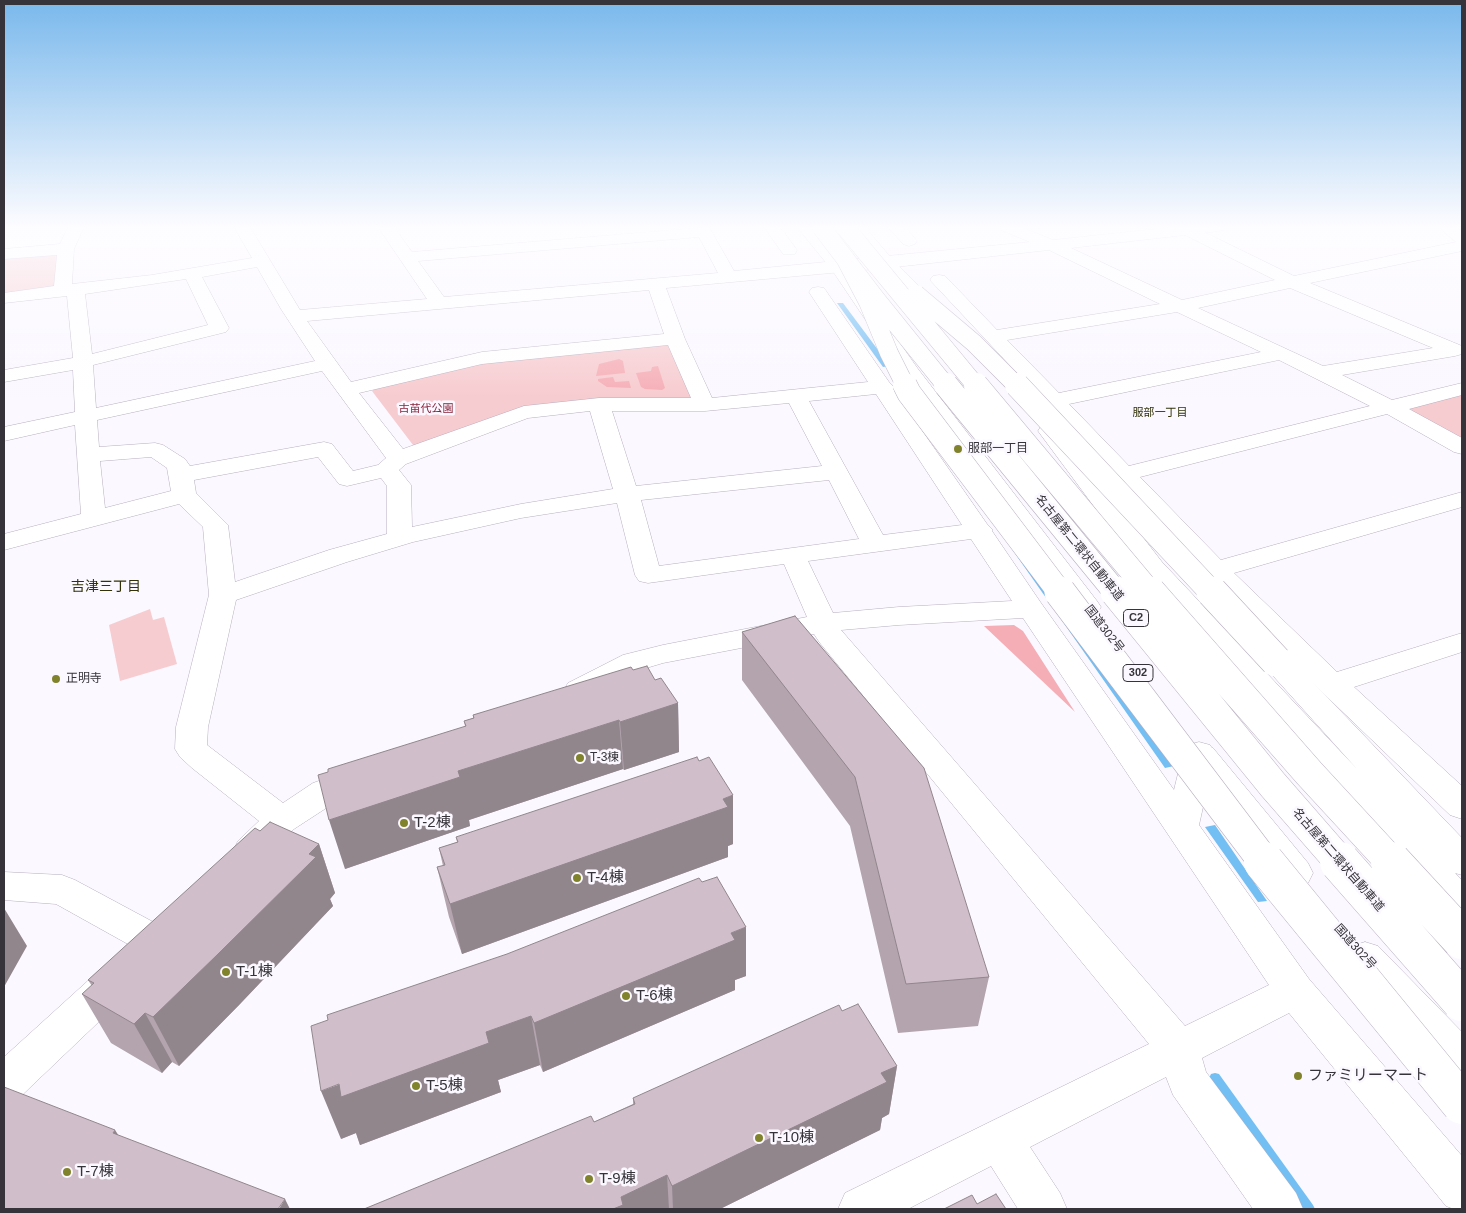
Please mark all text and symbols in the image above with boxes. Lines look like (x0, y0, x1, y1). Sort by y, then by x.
park label: 古苗代公園 (399, 402, 453, 416)
district label: 服部一丁目 (1133, 406, 1187, 420)
place label: 服部一丁目 (968, 442, 1028, 456)
marker: 服部一丁目 (952, 443, 964, 455)
street label: 名古屋第二環状自動車道 (1032, 492, 1126, 604)
district label: 吉津三丁目 (71, 579, 141, 595)
street label: 国道302号 (1081, 602, 1127, 656)
road number: C2 (1124, 610, 1148, 626)
road number: 302 (1123, 664, 1153, 681)
place label: 正明寺 (66, 672, 102, 686)
marker: 正明寺 (50, 673, 62, 685)
place label: T-3棟 (590, 751, 619, 765)
marker: T-3棟 (574, 752, 586, 764)
street label: 名古屋第二環状自動車道 (1289, 805, 1387, 915)
place label: T-2棟 (414, 814, 451, 832)
marker: T-2棟 (398, 817, 410, 829)
place label: T-4棟 (587, 869, 624, 887)
marker: T-4棟 (571, 872, 583, 884)
street label: 国道302号 (1331, 921, 1379, 973)
place label: T-1棟 (236, 963, 273, 981)
marker: T-1棟 (220, 966, 232, 978)
place label: T-6棟 (636, 987, 673, 1005)
marker: T-6棟 (620, 990, 632, 1002)
place label: ファミリーマート (1308, 1067, 1428, 1085)
marker: ファミリーマート (1292, 1070, 1304, 1082)
place label: T-5棟 (426, 1077, 463, 1095)
marker: T-5棟 (410, 1080, 422, 1092)
place label: T-10棟 (769, 1129, 814, 1147)
marker: T-10棟 (753, 1132, 765, 1144)
place label: T-7棟 (77, 1163, 114, 1181)
marker: T-7棟 (61, 1166, 73, 1178)
place label: T-9棟 (599, 1170, 636, 1188)
marker: T-9棟 (583, 1173, 595, 1185)

